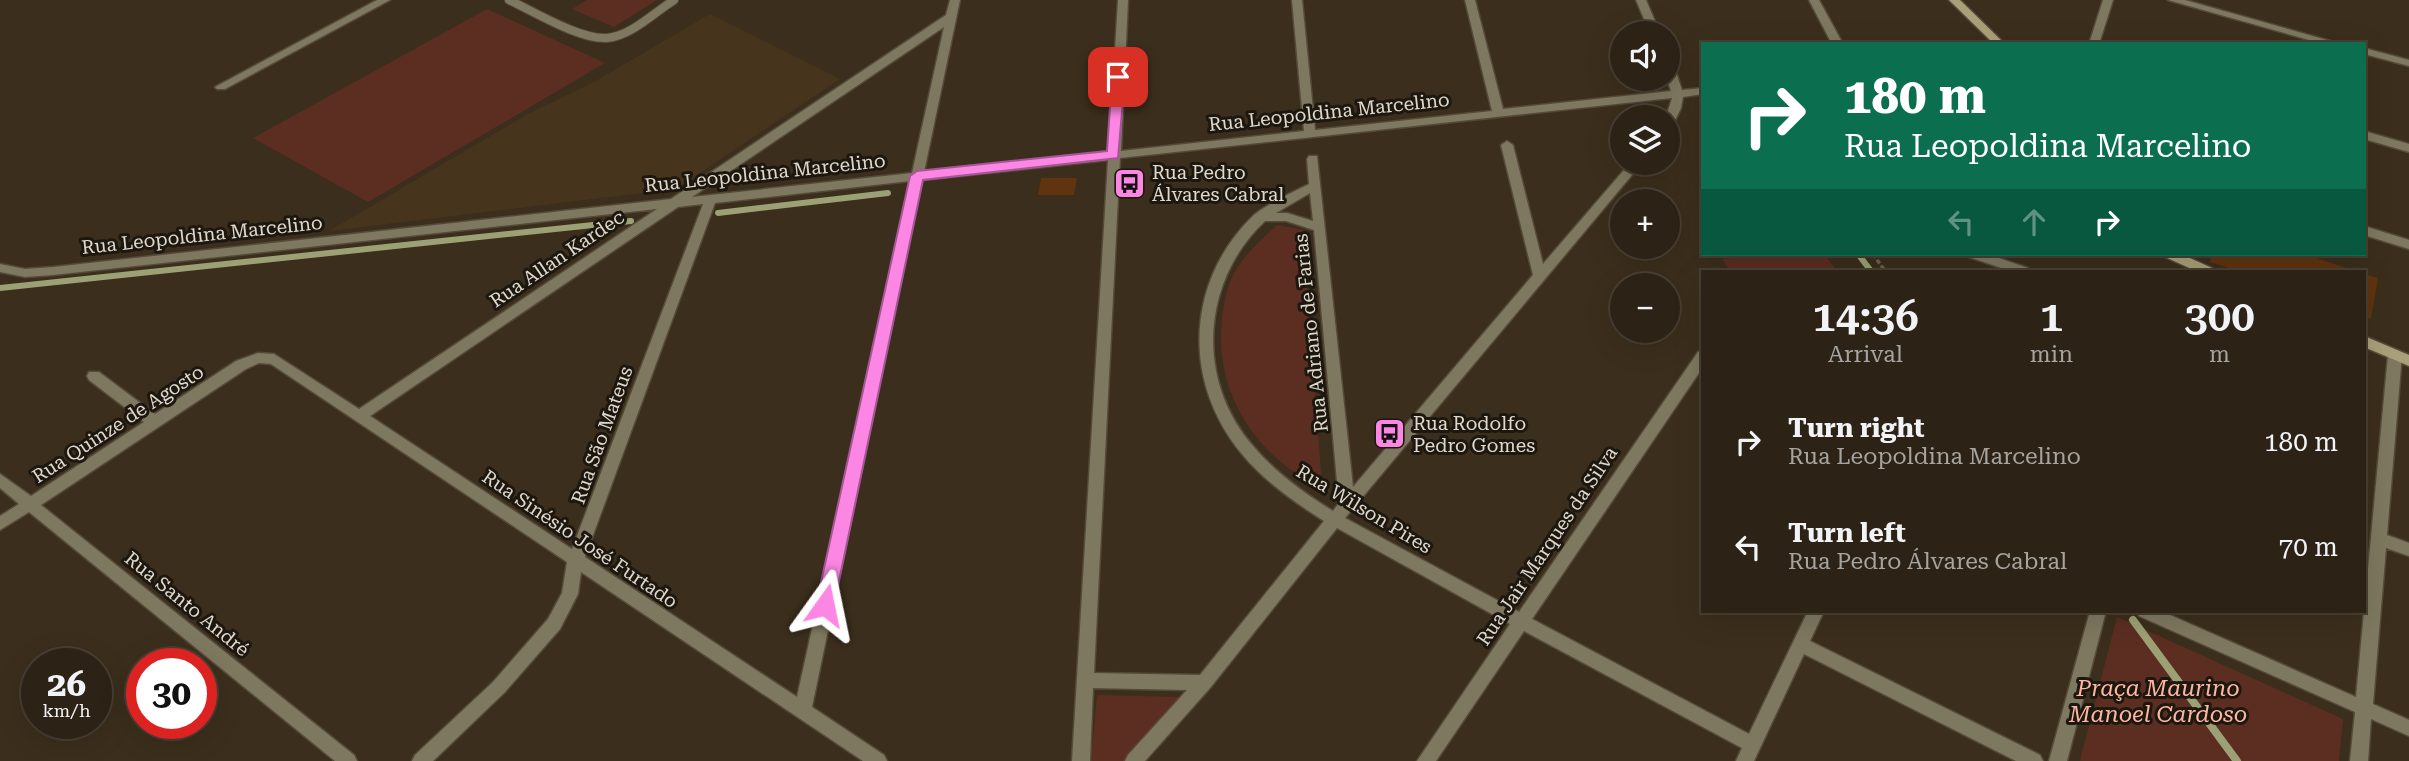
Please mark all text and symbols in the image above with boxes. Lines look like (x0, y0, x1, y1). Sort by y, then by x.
map controls (1610, 21, 1680, 343)
button: sound (1610, 21, 1680, 91)
pin (1088, 47, 1148, 107)
icon: arrive (1099, 58, 1137, 96)
text: 180 m (1844, 68, 1986, 125)
icon: right (1729, 70, 1820, 161)
street label: Rua Leopoldina Marcelino (1207, 88, 1451, 136)
button: layers (1610, 105, 1680, 175)
text: Rua Leopoldina Marcelino (1844, 127, 2252, 165)
street label: Rua Leopoldina Marcelino (643, 149, 887, 197)
place label: Rua Pedro Álvares Cabral (1152, 161, 1284, 206)
bus stop icon: Rua Pedro Álvares Cabral (1112, 166, 1146, 200)
button: + (1610, 189, 1680, 259)
icon: left (1942, 203, 1980, 241)
icon: ahead (2015, 203, 2053, 241)
icon: right (2088, 203, 2126, 241)
street label: Rua Allan Kardec (485, 205, 629, 313)
street label: Rua Leopoldina Marcelino (80, 211, 324, 259)
street label: Rua Adriano de Farias (1289, 233, 1333, 433)
button: − (1610, 273, 1680, 343)
text: 14:36 (1812, 292, 1919, 341)
text: 1 (2040, 292, 2063, 341)
text: 300 (2184, 292, 2255, 341)
text: Arrival (1828, 341, 1903, 368)
text: min (2030, 341, 2073, 368)
text: m (2209, 341, 2230, 368)
street label: Rua Quinze de Agosto (28, 360, 208, 488)
street label: Rua São Mateus (566, 363, 638, 507)
place label: Rua Rodolfo Pedro Gomes (1413, 412, 1535, 457)
text: Turn right (1788, 413, 1924, 443)
bus stop icon: Rua Rodolfo Pedro Gomes (1373, 417, 1407, 451)
icon: right (1729, 423, 1767, 461)
text: 180 m (2264, 427, 2338, 457)
street label: Rua Jair Marques da Silva (1472, 442, 1623, 650)
text: Rua Leopoldina Marcelino (1788, 443, 2081, 470)
street label: Rua Wilson Pires (1292, 459, 1436, 559)
street label: Rua Sinésio José Furtado (478, 465, 682, 613)
text: Turn left (1788, 518, 1906, 548)
icon: left (1729, 528, 1767, 566)
text: 70 m (2279, 532, 2338, 562)
street label: Rua Santo André (120, 547, 254, 661)
text: Rua Pedro Álvares Cabral (1788, 548, 2067, 575)
position arrow (788, 568, 862, 642)
speed limit sign: 30 (126, 648, 217, 739)
text: 26 (47, 664, 86, 705)
park label: Praça Maurino Manoel Cardoso (2068, 675, 2247, 728)
text: km/h (42, 700, 91, 721)

